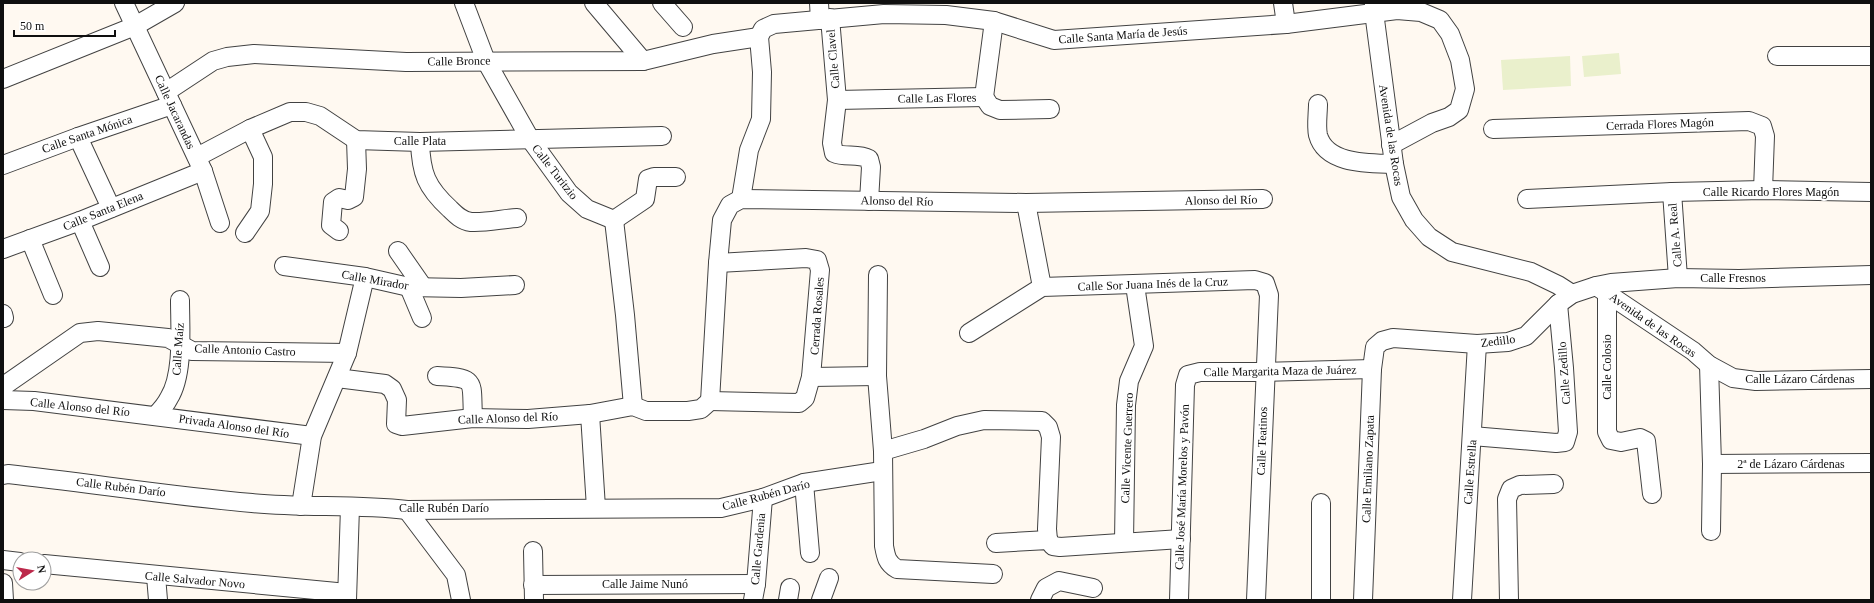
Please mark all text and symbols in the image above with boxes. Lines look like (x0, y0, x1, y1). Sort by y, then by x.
scale bar (14, 12, 115, 38)
text: 50 m (20, 19, 45, 33)
street label: Calle Santa María de Jesús (1058, 23, 1188, 46)
street label: Calle Clavel (823, 28, 843, 89)
street label: Calle Bronce (427, 53, 491, 69)
street label: Calle Jacarandas (152, 73, 198, 152)
street label: Avenida de las Rocas (1376, 83, 1406, 187)
street label: Calle Las Flores (898, 90, 977, 106)
street label: Calle Santa Mónica (40, 112, 135, 156)
street label: Cerrada Flores Magón (1606, 115, 1714, 133)
street label: Calle Plata (394, 134, 447, 148)
street label: Calle Turitzio (529, 142, 581, 202)
street label: Calle Ricardo Flores Magón (1703, 185, 1839, 199)
street label: Calle Santa Elena (61, 188, 146, 233)
street label: Alonso del Río (1185, 192, 1257, 208)
street label: Alonso del Río (861, 193, 933, 209)
street label: Calle A. Real (1665, 202, 1685, 268)
street label: Calle Mirador (340, 267, 410, 293)
street label: Calle Fresnos (1700, 271, 1766, 285)
street label: Calle Sor Juana Inés de la Cruz (1077, 274, 1229, 294)
street label: Cerrada Rosales (807, 276, 827, 356)
street label: Avenida de las Rocas (1607, 290, 1699, 360)
street label: Calle Maíz (169, 322, 187, 376)
street label: Zedillo (1480, 332, 1516, 350)
street label: Calle Colosio (1600, 334, 1614, 400)
street label: Calle Antonio Castro (194, 341, 296, 359)
street label: Calle Zedillo (1555, 341, 1573, 405)
street label: Calle Margarita Maza de Juárez (1203, 363, 1357, 379)
street label: Calle Lázaro Cárdenas (1745, 372, 1855, 386)
street label: Calle Vicente Guerrero (1118, 392, 1136, 504)
street label: Calle Alonso del Río (29, 395, 131, 419)
street label: Calle José María Morelos y Pavón (1172, 404, 1192, 570)
street label: Calle Teatinos (1254, 406, 1270, 476)
street label: Calle Alonso del Río (458, 409, 558, 427)
street label: Privada Alonso del Río (178, 411, 290, 441)
street label: Calle Emiliano Zapata (1359, 414, 1377, 523)
street label: Calle Estrella (1461, 438, 1479, 505)
street label: 2ª de Lázaro Cárdenas (1737, 457, 1845, 471)
street label: Calle Rubén Darío (75, 475, 167, 499)
street label: Calle Rubén Darío (721, 477, 811, 513)
street label: Calle Rubén Darío (399, 501, 489, 515)
street label: Calle Gardenia (748, 512, 768, 586)
north arrow (12, 551, 52, 591)
text: N (35, 564, 48, 574)
street label: Calle Salvador Novo (144, 569, 246, 591)
street label: Calle Jaime Nunó (602, 577, 688, 591)

